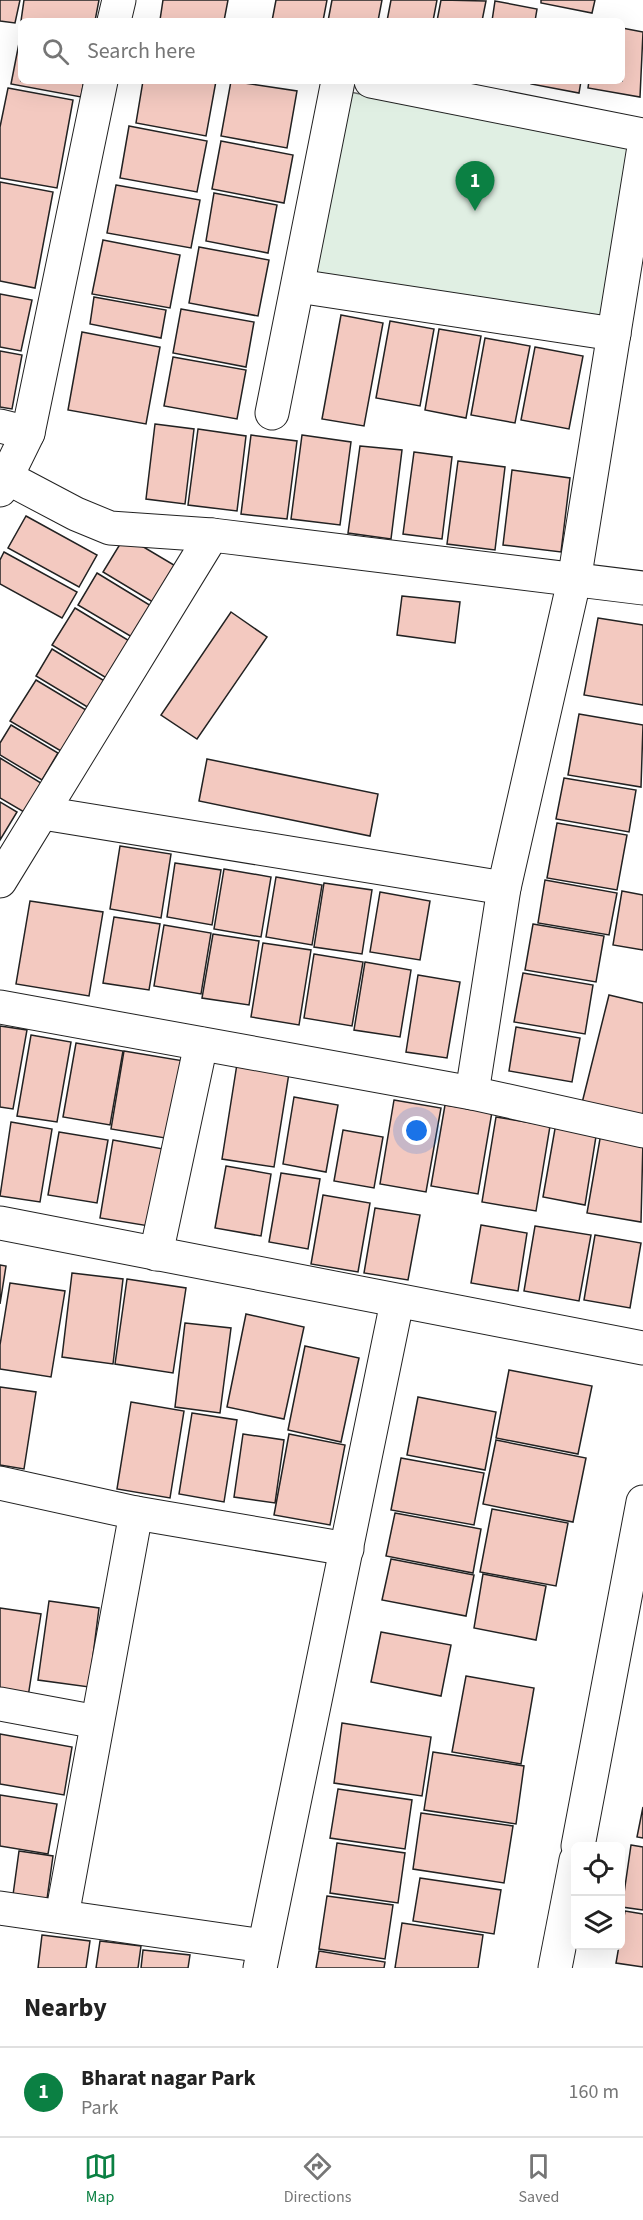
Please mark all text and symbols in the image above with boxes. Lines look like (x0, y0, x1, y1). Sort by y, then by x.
search box (18, 18, 625, 84)
icon: search (39, 35, 72, 68)
text: Search here (87, 35, 195, 67)
pin: 1 (456, 162, 494, 211)
your location (402, 1116, 431, 1145)
map controls (571, 1842, 625, 1950)
button: locate (571, 1842, 625, 1896)
button: layers (571, 1896, 625, 1950)
text: Nearby (24, 1989, 107, 2026)
text: Bharat nagar Park (81, 2062, 256, 2094)
text: 1 (38, 2078, 49, 2106)
text: 160 m (569, 2078, 619, 2106)
text: Park (81, 2094, 118, 2122)
tab: Map (84, 2150, 117, 2208)
tab: Directions (284, 2150, 351, 2208)
tab: Saved (519, 2150, 559, 2208)

